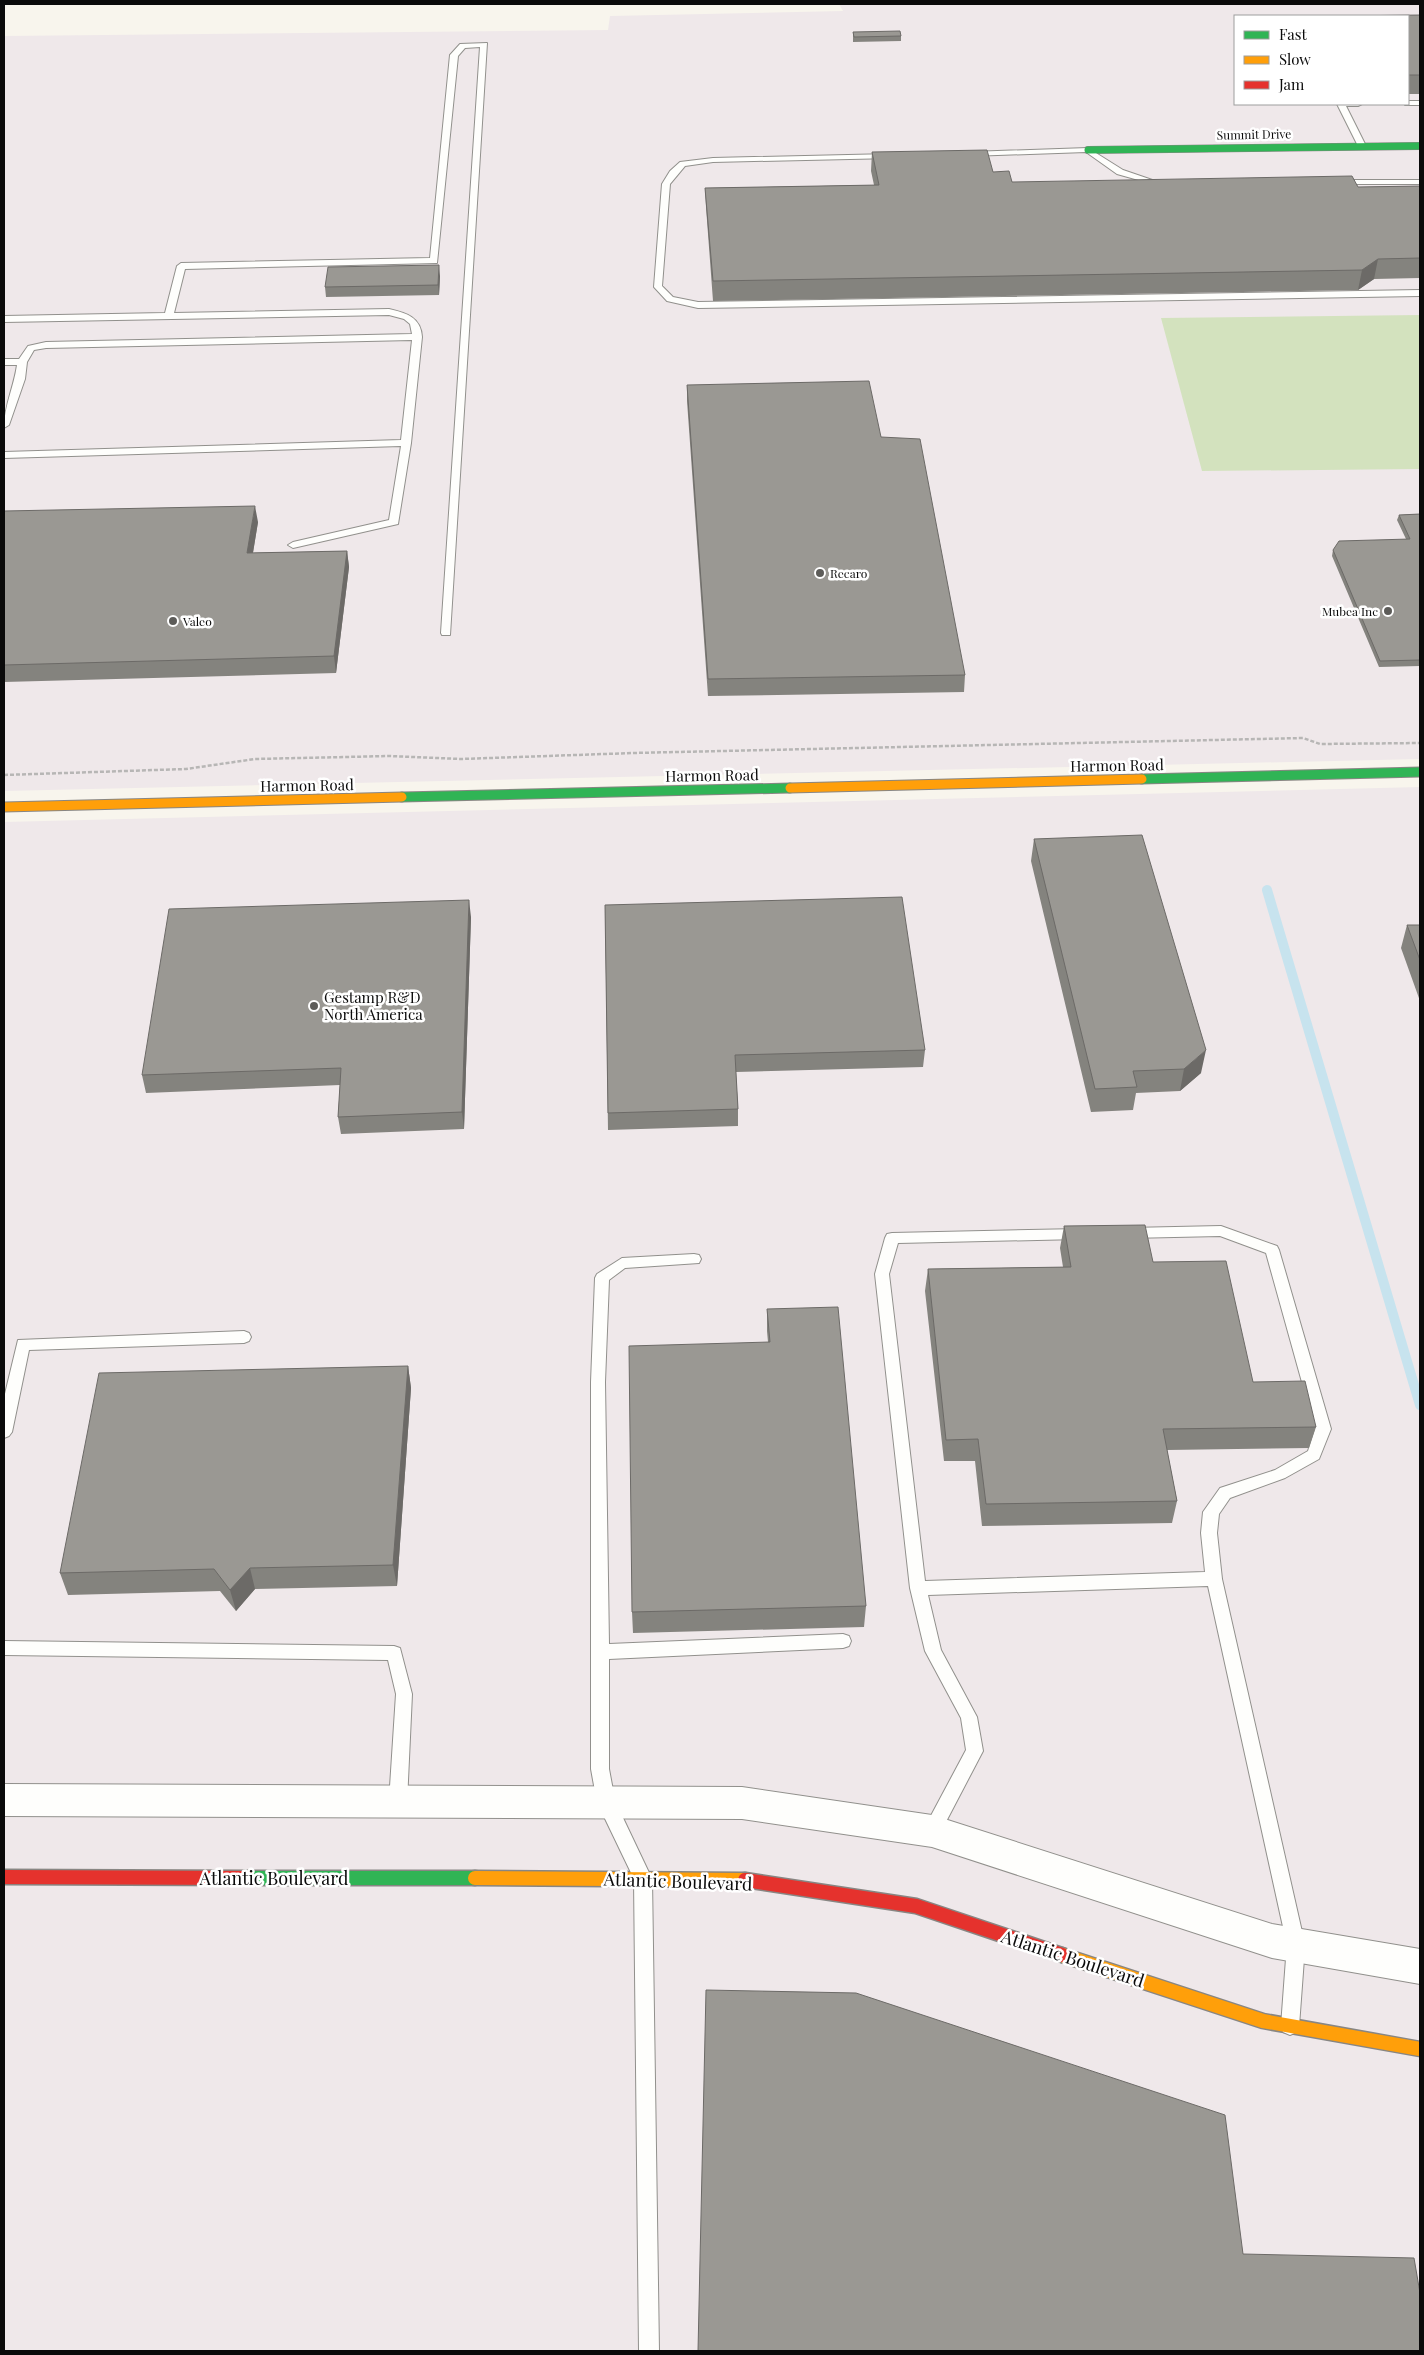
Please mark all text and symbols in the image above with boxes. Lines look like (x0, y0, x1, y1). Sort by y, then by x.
legend (1234, 15, 1409, 105)
text: Fast (1279, 24, 1308, 44)
text: Slow (1279, 49, 1311, 69)
text: Jam (1278, 74, 1305, 94)
street label: Summit Drive (1217, 125, 1291, 143)
place label: Recaro (830, 565, 868, 581)
marker: Recaro (814, 567, 826, 579)
place label: Mubea Inc (1322, 603, 1378, 619)
marker: Mubea Inc (1382, 605, 1394, 617)
place label: Valeo (182, 613, 212, 629)
marker: Valeo (167, 615, 179, 627)
street label: Harmon Road (1070, 754, 1164, 776)
street label: Harmon Road (665, 764, 759, 786)
street label: Harmon Road (260, 774, 354, 796)
place label: Gestamp R&D North America (324, 987, 423, 1024)
marker: Gestamp R&D North America (308, 1000, 320, 1012)
street label: Atlantic Boulevard (199, 1866, 349, 1890)
street label: Atlantic Boulevard (602, 1866, 753, 1896)
street label: Atlantic Boulevard (998, 1923, 1148, 1993)

